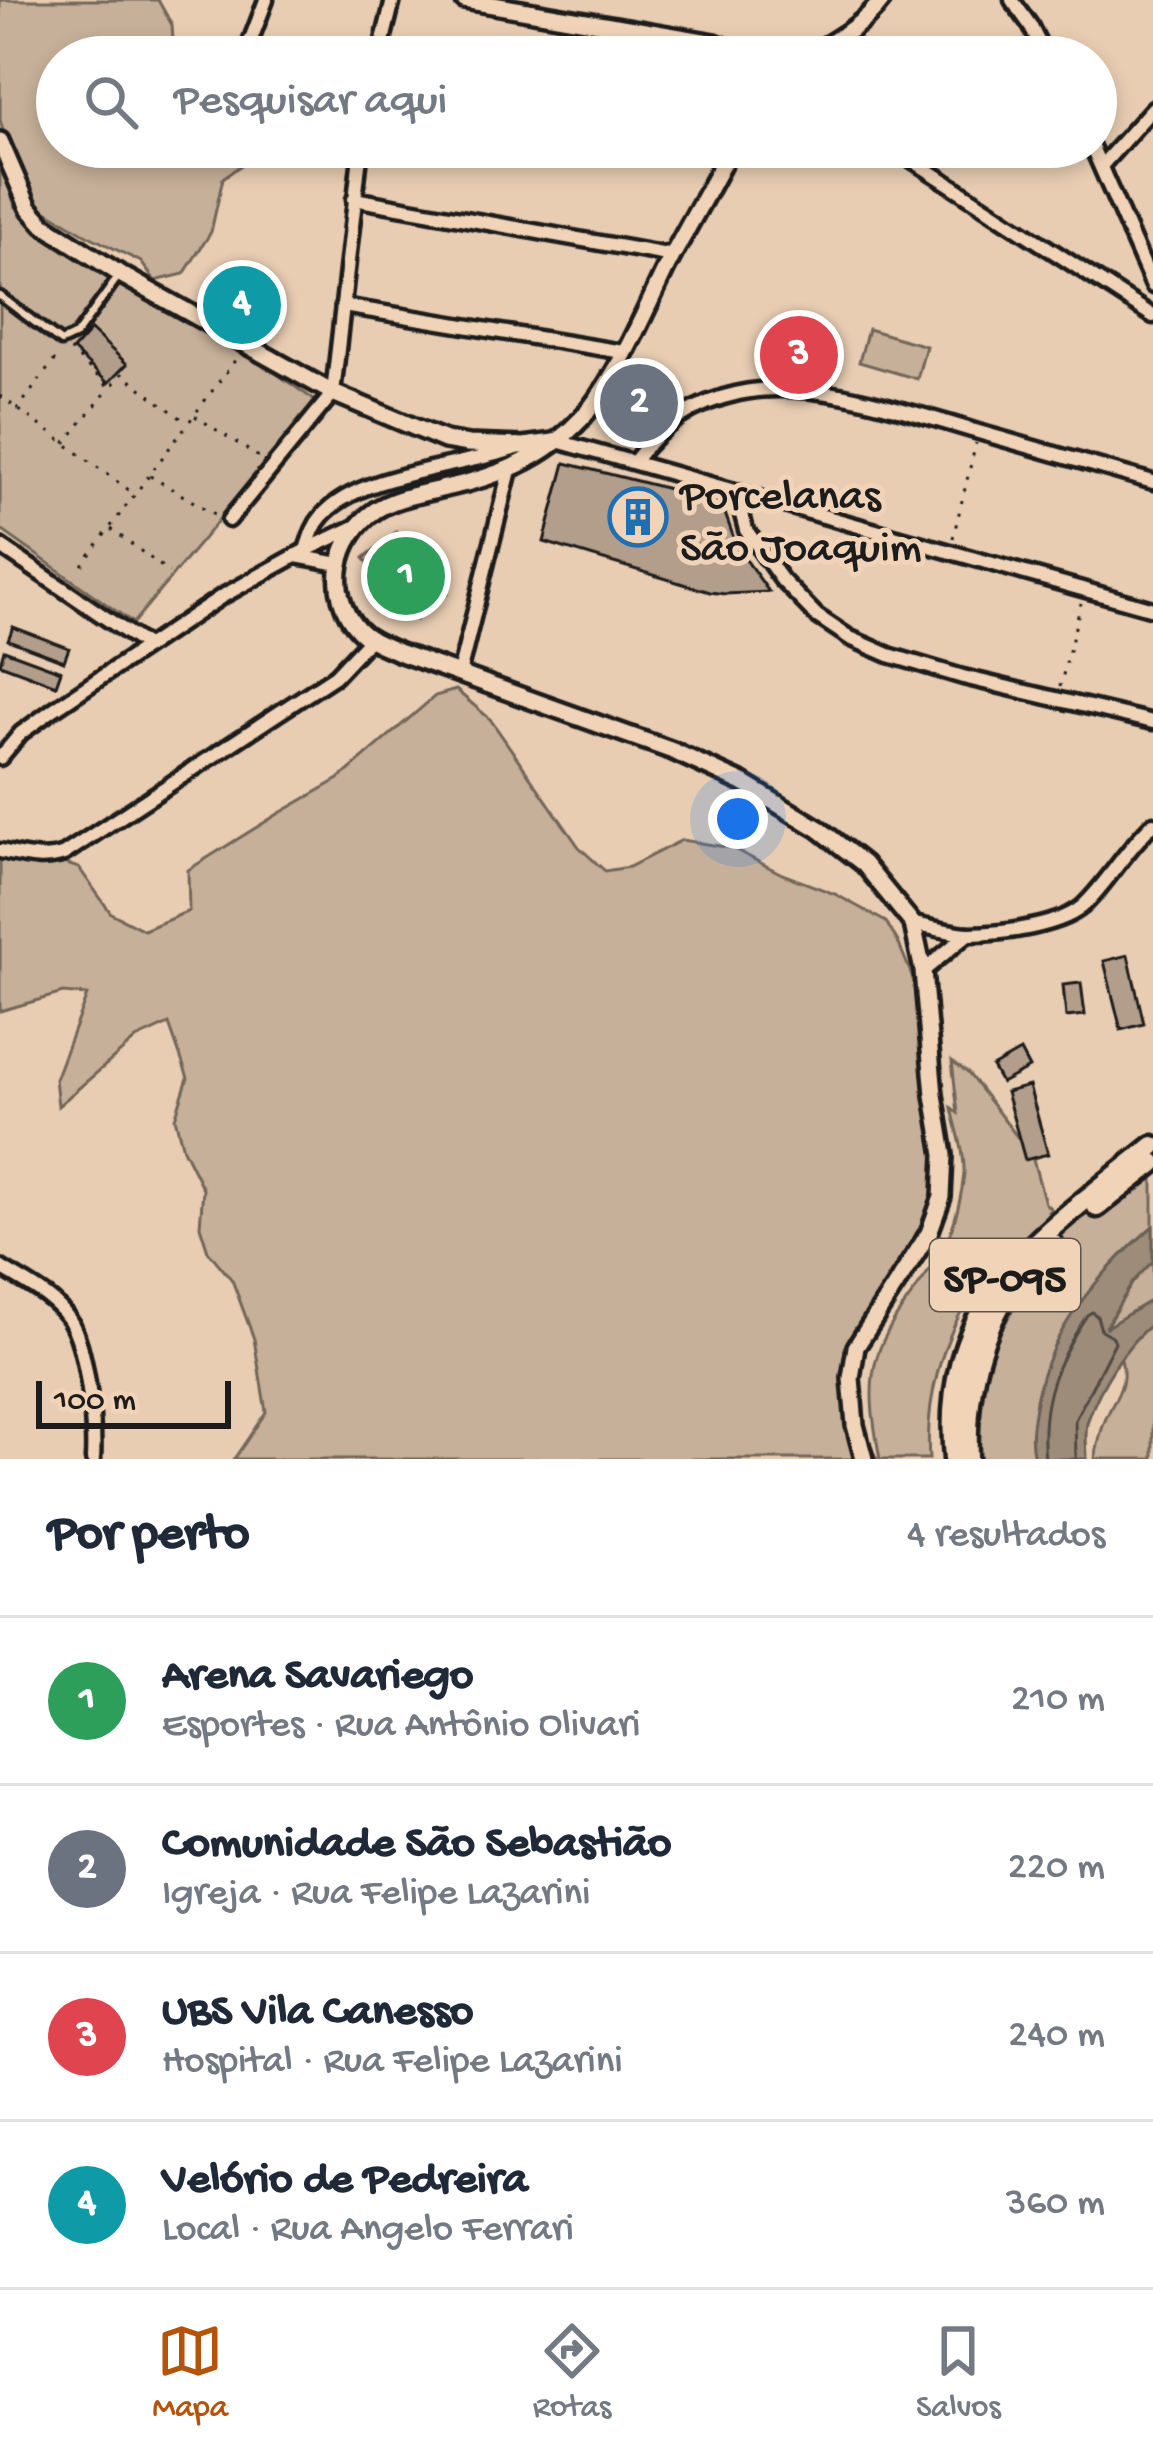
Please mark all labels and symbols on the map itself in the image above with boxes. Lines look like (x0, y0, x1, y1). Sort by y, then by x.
pin: 4 (203, 260, 281, 350)
pin: 3 (760, 310, 838, 400)
pin: 2 (600, 358, 678, 448)
place label: Porcelanas São Joaquim (678, 472, 922, 577)
building icon: Porcelanas São Joaquim (607, 486, 669, 548)
pin: 1 (367, 531, 445, 621)
your location (708, 789, 768, 849)
road number: SP-095 (930, 1239, 1080, 1311)
scale bar (36, 1375, 231, 1428)

